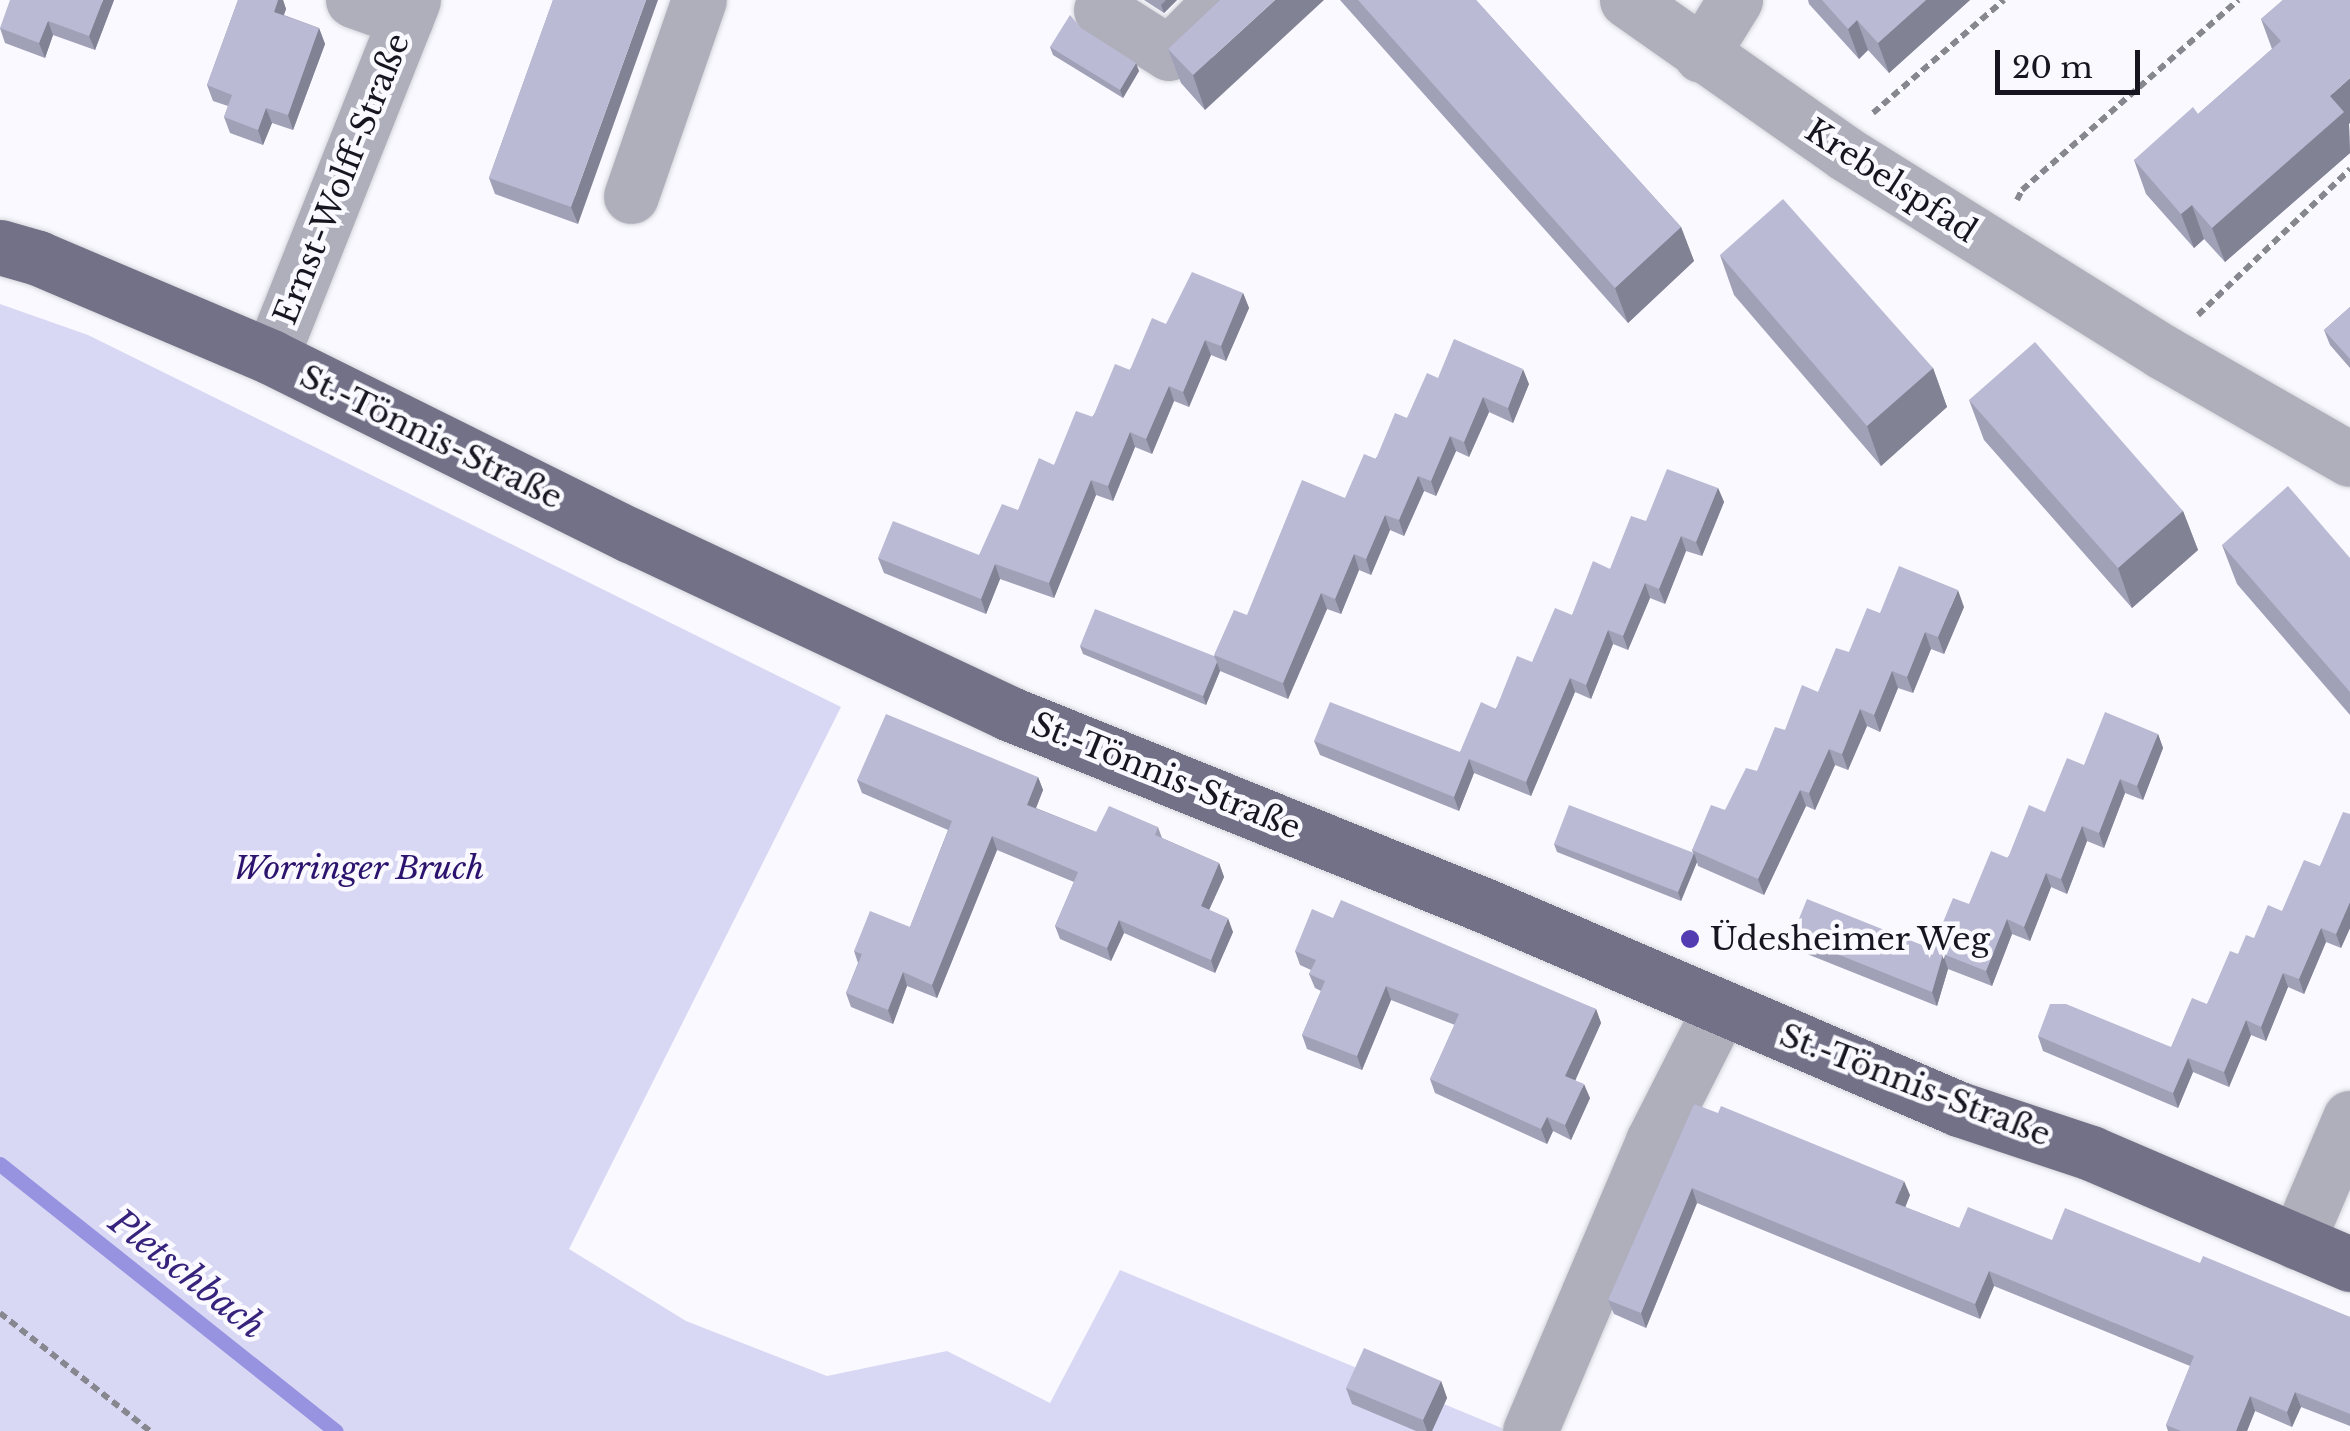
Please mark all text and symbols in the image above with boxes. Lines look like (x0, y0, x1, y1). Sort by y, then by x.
street label: Ernst-Wolff-Straße (266, 28, 418, 330)
scale bar (2000, 30, 2145, 92)
text: 20 m (2012, 49, 2093, 86)
street label: Krebelspfad (1798, 111, 1984, 251)
street label: St.-Tönnis-Straße (294, 357, 568, 517)
street label: St.-Tönnis-Straße (1026, 705, 1306, 847)
park label: Worringer Bruch (233, 849, 485, 887)
place label: Üdesheimer Weg (1710, 920, 1992, 958)
marker: Üdesheimer Weg (1679, 928, 1701, 950)
street label: St.-Tönnis-Straße (1774, 1016, 2056, 1154)
water label: Pletschbach (101, 1200, 273, 1348)

